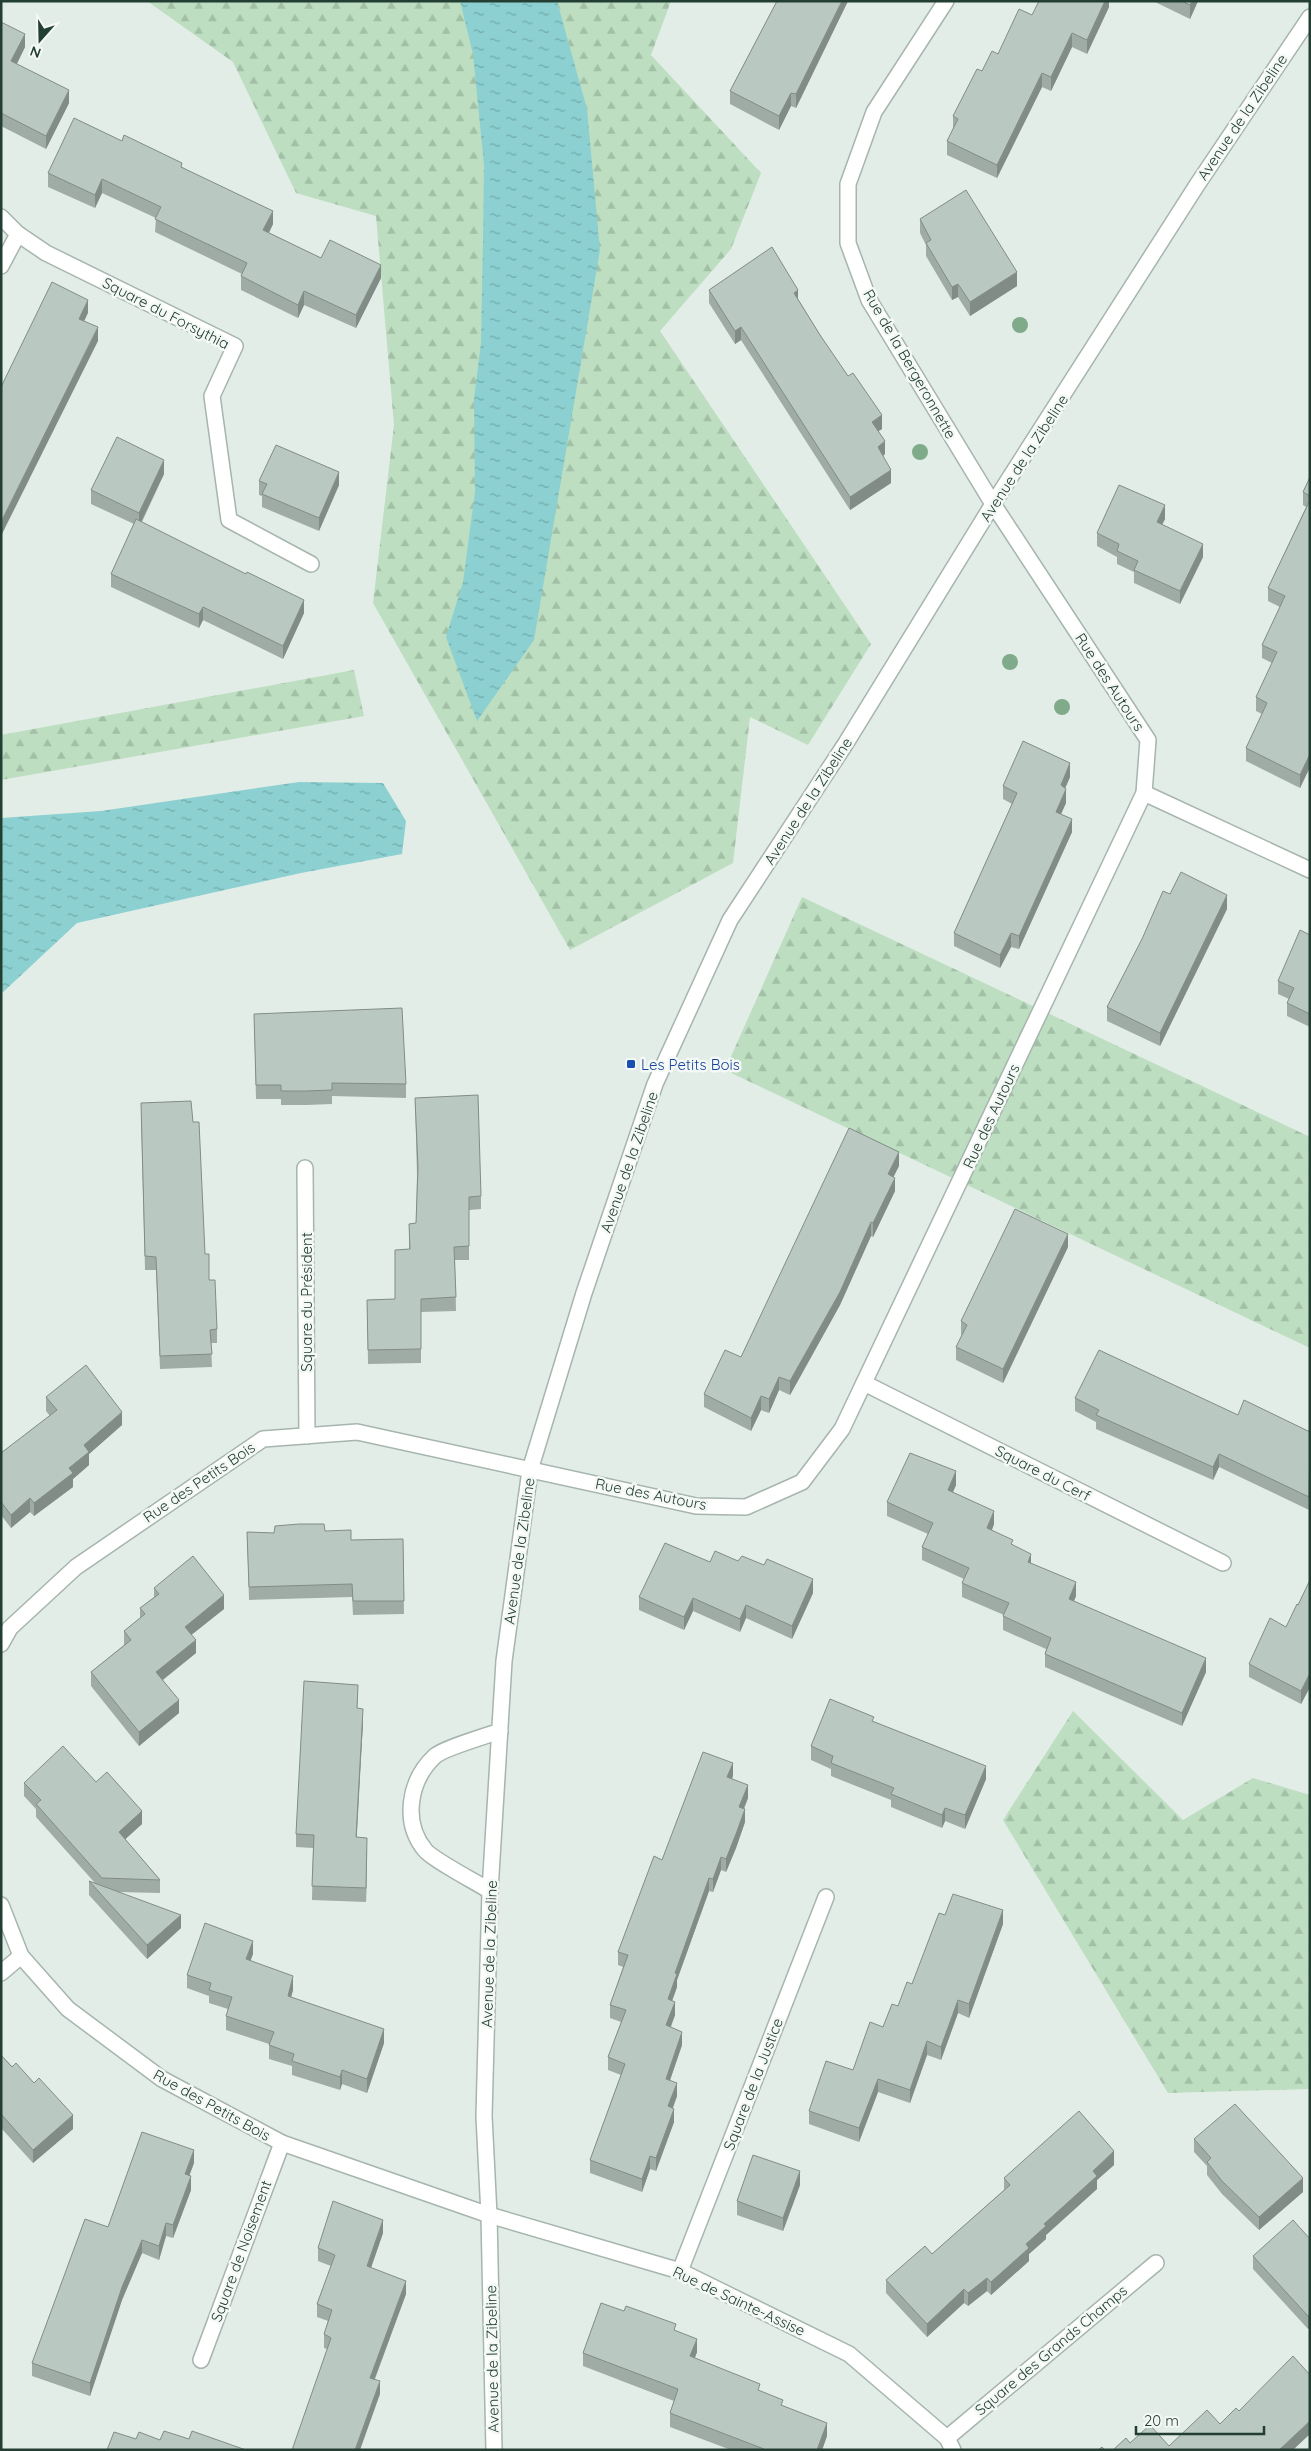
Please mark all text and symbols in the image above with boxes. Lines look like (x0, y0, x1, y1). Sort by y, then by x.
north arrow (15, 15, 65, 65)
text: N (28, 42, 43, 62)
street label: Avenue de la Zibeline (1193, 50, 1291, 184)
street label: Square du Forsythia (99, 273, 233, 353)
street label: Rue de la Bergeronnette (859, 286, 961, 442)
street label: Avenue de la Zibeline (976, 391, 1072, 525)
street label: Rue des Autours (1071, 629, 1149, 735)
street label: Avenue de la Zibeline (760, 734, 856, 868)
place label: Les Petits Bois (641, 1055, 740, 1074)
marker: Les Petits Bois (625, 1058, 637, 1070)
street label: Rue des Autours (958, 1061, 1024, 1171)
street label: Avenue de la Zibeline (596, 1089, 662, 1235)
street label: Square du Président (297, 1232, 316, 1372)
street label: Rue des Petits Bois (139, 1438, 259, 1526)
street label: Square du Cerf (992, 1441, 1094, 1505)
street label: Rue des Autours (594, 1474, 708, 1514)
street label: Avenue de la Zibeline (499, 1476, 539, 1626)
street label: Avenue de la Zibeline (477, 1880, 501, 2028)
street label: Square de la Justice (719, 2015, 787, 2153)
street label: Rue des Petits Bois (150, 2065, 274, 2145)
street label: Square de Noisement (207, 2178, 275, 2324)
street label: Rue de Sainte-Assise (670, 2262, 808, 2340)
street label: Square des Grands Champs (971, 2281, 1131, 2419)
street label: Avenue de la Zibeline (481, 2285, 503, 2433)
scale bar (1136, 2404, 1264, 2436)
text: 20 m (1144, 2411, 1179, 2430)

